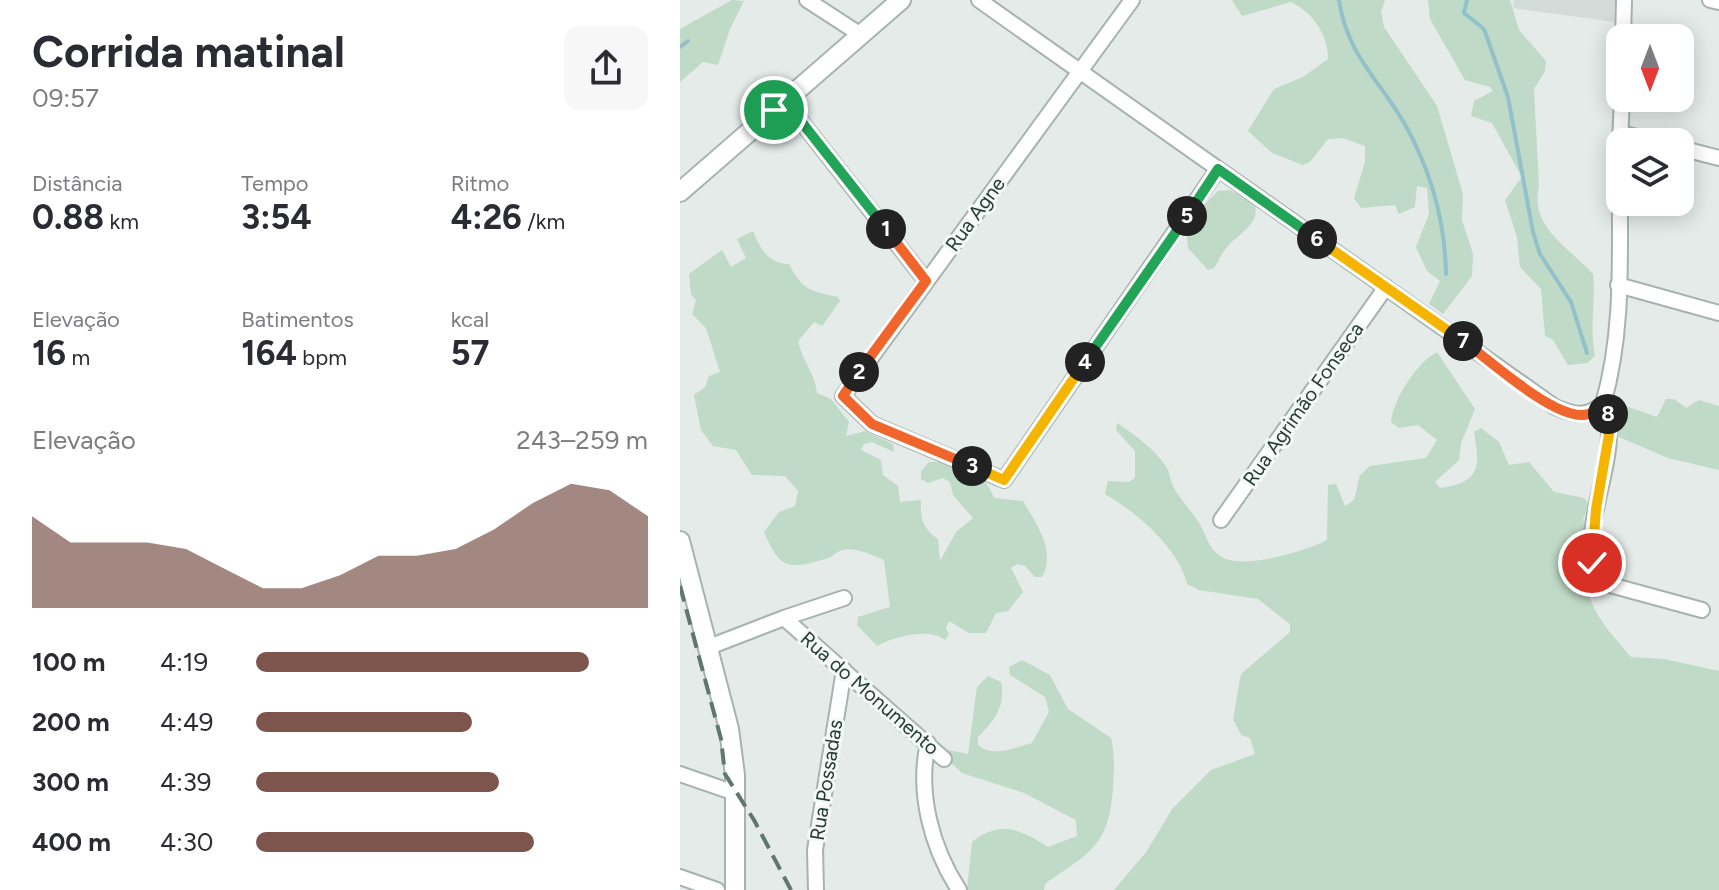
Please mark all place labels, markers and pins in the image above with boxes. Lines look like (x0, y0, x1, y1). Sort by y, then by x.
pin (740, 76, 808, 144)
pin: 5 (1167, 196, 1207, 236)
pin: 1 (866, 209, 906, 249)
pin: 6 (1297, 219, 1337, 259)
pin: 7 (1443, 321, 1483, 361)
pin: 4 (1065, 342, 1105, 382)
pin: 2 (839, 352, 879, 392)
pin: 8 (1588, 394, 1628, 434)
pin: 3 (952, 446, 992, 486)
pin (1558, 529, 1626, 597)

